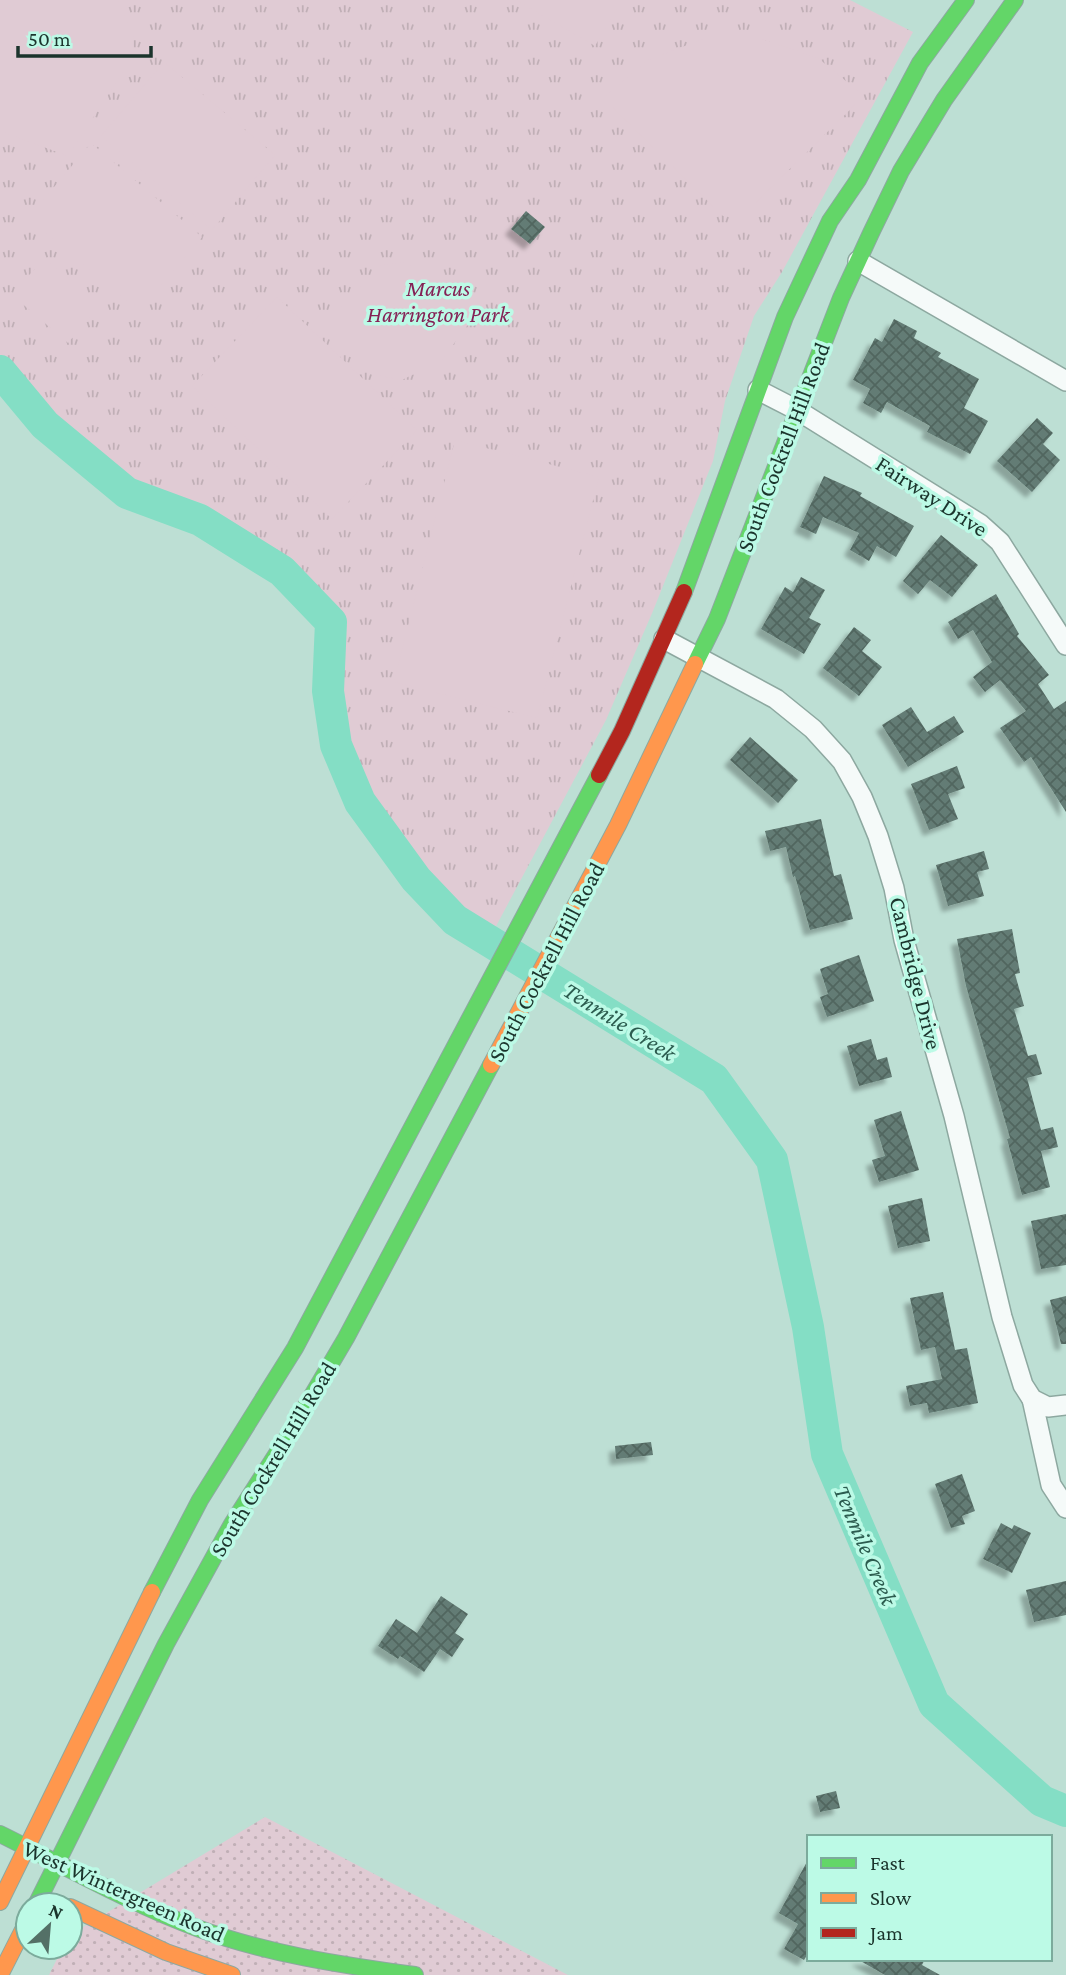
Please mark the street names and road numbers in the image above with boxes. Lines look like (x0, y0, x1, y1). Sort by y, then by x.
street label: South Cockrell Hill Road (731, 339, 835, 555)
street label: Fairway Drive (871, 450, 993, 542)
street label: South Cockrell Hill Road (482, 858, 610, 1066)
street label: Cambridge Drive (884, 894, 948, 1052)
street label: South Cockrell Hill Road (205, 1357, 341, 1561)
street label: West Wintergreen Road (19, 1835, 229, 1947)

